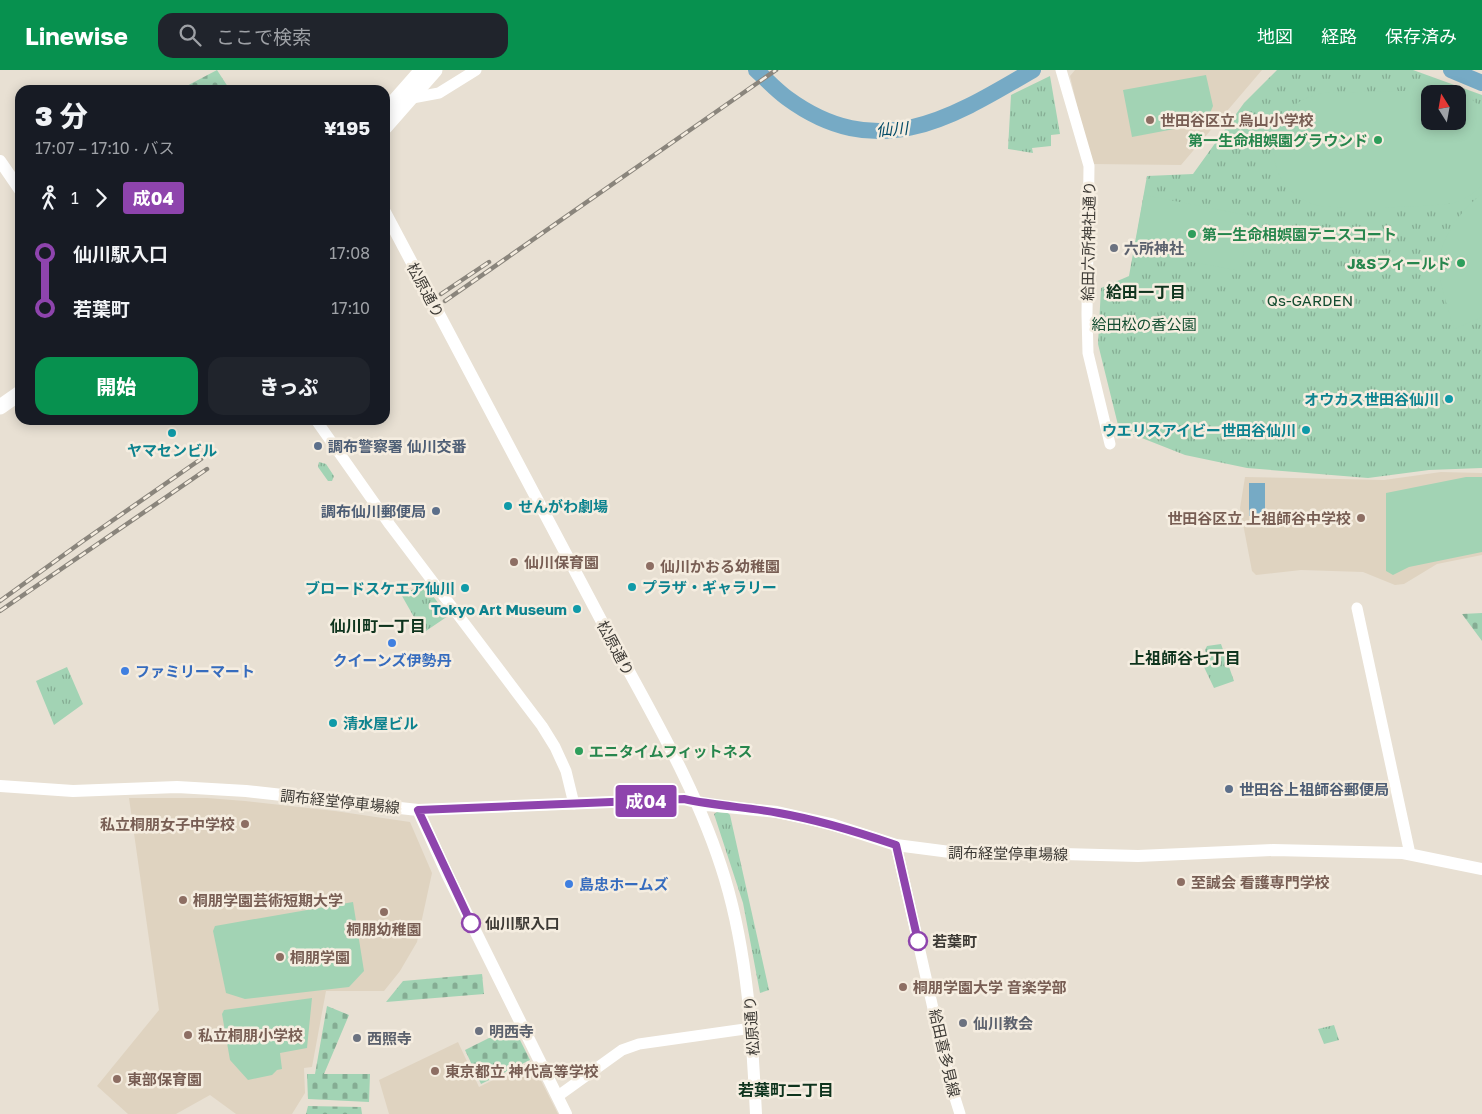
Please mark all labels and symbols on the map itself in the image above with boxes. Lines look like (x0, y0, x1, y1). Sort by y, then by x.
north arrow (1421, 85, 1466, 130)
place label: 世田谷区立 烏山小学校 (1160, 111, 1314, 129)
marker: 世田谷区立 烏山小学校 (1144, 114, 1156, 126)
water label: 仙川 (875, 117, 911, 140)
place label: 第一生命相娯園グラウンド (1188, 131, 1368, 149)
marker: 第一生命相娯園グラウンド (1372, 134, 1384, 146)
street label: 給田六所神社通り (1078, 181, 1098, 301)
place label: 第一生命相娯園テニスコート (1202, 225, 1397, 243)
marker: 第一生命相娯園テニスコート (1186, 228, 1198, 240)
place label: 六所神社 (1124, 239, 1184, 257)
marker: 六所神社 (1108, 242, 1120, 254)
place label: J&Sフィールド (1347, 254, 1451, 272)
marker: J&Sフィールド (1455, 257, 1467, 269)
street label: 松原通り (404, 259, 448, 321)
district label: 給田一丁目 (1106, 282, 1186, 302)
park label: Qs-GARDEN (1267, 291, 1353, 309)
park label: 給田松の香公園 (1091, 315, 1197, 333)
place label: オウカス世田谷仙川 (1304, 390, 1439, 408)
marker: オウカス世田谷仙川 (1443, 393, 1455, 405)
place label: ウエリスアイビー世田谷仙川 (1102, 421, 1296, 439)
marker: ウエリスアイビー世田谷仙川 (1300, 424, 1312, 436)
marker: ヤマセンビル (166, 427, 178, 439)
place label: 調布警察署 仙川交番 (328, 437, 467, 455)
marker: 調布警察署 仙川交番 (312, 440, 324, 452)
place label: ヤマセンビル (127, 441, 217, 459)
place label: せんがわ劇場 (518, 497, 608, 515)
marker: せんがわ劇場 (502, 500, 514, 512)
place label: 調布仙川郵便局 (321, 502, 426, 520)
marker: 調布仙川郵便局 (430, 505, 442, 517)
place label: 世田谷区立 上祖師谷中学校 (1167, 509, 1351, 527)
marker: 世田谷区立 上祖師谷中学校 (1355, 512, 1367, 524)
place label: 仙川保育園 (524, 553, 599, 571)
marker: 仙川保育園 (508, 556, 520, 568)
place label: 仙川かおる幼稚園 (660, 557, 780, 575)
marker: 仙川かおる幼稚園 (644, 560, 656, 572)
place label: プラザ・ギャラリー (642, 578, 777, 596)
place label: ブロードスケエア仙川 (305, 579, 455, 597)
marker: プラザ・ギャラリー (626, 581, 638, 593)
marker: ブロードスケエア仙川 (459, 582, 471, 594)
place label: Tokyo Art Museum (431, 600, 567, 618)
marker: Tokyo Art Museum (571, 603, 583, 615)
district label: 仙川町一丁目 (329, 616, 426, 636)
street label: 松原通り (594, 617, 638, 679)
marker: クイーンズ伊勢丹 (386, 637, 398, 649)
district label: 上祖師谷七丁目 (1129, 648, 1241, 668)
place label: クイーンズ伊勢丹 (333, 651, 451, 669)
place label: ファミリーマート (135, 662, 255, 680)
marker: ファミリーマート (119, 665, 131, 677)
place label: 清水屋ビル (343, 714, 418, 732)
marker: 清水屋ビル (327, 717, 339, 729)
place label: エニタイムフィットネス (589, 742, 753, 760)
marker: エニタイムフィットネス (573, 745, 585, 757)
place label: 世田谷上祖師谷郵便局 (1239, 780, 1389, 798)
marker: 世田谷上祖師谷郵便局 (1223, 783, 1235, 795)
line badge: 成04 (617, 785, 675, 817)
street label: 調布経堂停車場線 (279, 786, 401, 816)
place label: 私立桐朋女子中学校 (100, 815, 235, 833)
marker: 私立桐朋女子中学校 (239, 818, 251, 830)
street label: 調布経堂停車場線 (948, 843, 1068, 863)
place label: 至誠会 看護専門学校 (1191, 873, 1330, 891)
place label: 島忠ホームズ (579, 875, 669, 893)
marker: 至誠会 看護専門学校 (1175, 876, 1187, 888)
marker: 島忠ホームズ (563, 878, 575, 890)
place label: 桐朋学園芸術短期大学 (193, 891, 343, 909)
marker: 桐朋学園芸術短期大学 (177, 894, 189, 906)
marker: 桐朋幼稚園 (378, 906, 390, 918)
marker: 仙川駅入口 (461, 913, 481, 933)
place label: 仙川駅入口 (485, 914, 560, 932)
place label: 桐朋幼稚園 (346, 920, 422, 938)
marker: 若葉町 (908, 931, 928, 951)
place label: 若葉町 (932, 932, 977, 950)
place label: 桐朋学園 (290, 948, 350, 966)
marker: 桐朋学園 (274, 951, 286, 963)
place label: 桐朋学園大学 音楽学部 (913, 978, 1067, 996)
marker: 桐朋学園大学 音楽学部 (897, 981, 909, 993)
street label: 松原通り (740, 995, 762, 1057)
street label: 給田喜多見線 (926, 1007, 964, 1099)
place label: 仙川教会 (973, 1014, 1033, 1032)
marker: 仙川教会 (957, 1017, 969, 1029)
place label: 明西寺 (489, 1022, 534, 1040)
marker: 明西寺 (473, 1025, 485, 1037)
place label: 私立桐朋小学校 (198, 1026, 303, 1044)
marker: 私立桐朋小学校 (182, 1029, 194, 1041)
place label: 西照寺 (367, 1029, 412, 1047)
marker: 西照寺 (351, 1032, 363, 1044)
place label: 東京都立 神代高等学校 (445, 1062, 599, 1080)
marker: 東京都立 神代高等学校 (429, 1065, 441, 1077)
place label: 東部保育園 (127, 1070, 202, 1088)
marker: 東部保育園 (111, 1073, 123, 1085)
district label: 若葉町二丁目 (738, 1080, 834, 1100)

